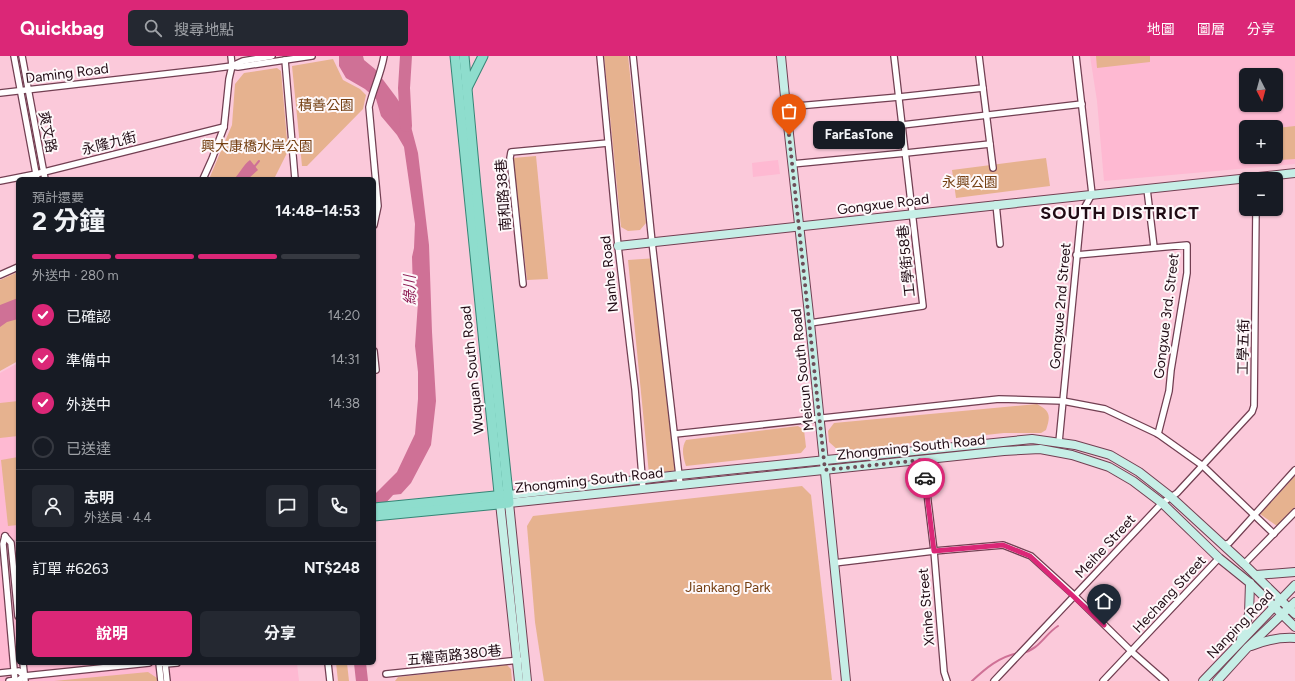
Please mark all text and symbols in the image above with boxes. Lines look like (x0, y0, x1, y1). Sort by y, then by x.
search box (128, 10, 408, 46)
text: Quickbag (20, 17, 104, 40)
icon: search (142, 17, 164, 39)
text: 搜尋地點 (174, 21, 234, 39)
text: 地圖 (1147, 21, 1175, 38)
text: 圖層 (1197, 21, 1225, 38)
text: 分享 (1247, 21, 1275, 38)
street label: Daming Road (25, 60, 110, 87)
north arrow (1239, 68, 1283, 112)
map controls (1239, 68, 1283, 216)
pin (772, 94, 806, 135)
park label: 積善公園 (298, 97, 354, 114)
icon: bag (778, 100, 800, 122)
street label: 爽文路 (35, 110, 60, 154)
button: + (1239, 120, 1283, 164)
callout: FarEasTone (813, 121, 905, 149)
text: FarEasTone (825, 127, 893, 142)
street label: 永隆九街 (80, 128, 138, 159)
park label: 興大康橋水岸公園 (201, 138, 313, 155)
street label: 南和路38巷 (493, 158, 514, 232)
button: − (1239, 172, 1283, 216)
park label: 永興公園 (942, 174, 998, 191)
text: 預計還要 (32, 190, 84, 205)
street label: Gongxue Road (836, 190, 930, 219)
text: 14:48–14:53 (275, 202, 360, 220)
district label: SOUTH DISTRICT (1040, 202, 1200, 224)
text: 2 分鐘 (32, 205, 105, 237)
street label: 工學街58巷 (894, 224, 919, 298)
street label: Nanhe Road (597, 235, 622, 313)
street label: Gongxue 2nd Street (1047, 242, 1074, 370)
street label: Gongxue 3rd. Street (1150, 252, 1183, 380)
text: 外送中 · 280 m (32, 268, 119, 283)
water label: 綠川 (401, 273, 419, 305)
icon: check (32, 304, 54, 326)
street label: Wuquan South Road (457, 305, 488, 435)
text: 已確認 (66, 308, 111, 326)
text: 14:20 (328, 308, 360, 323)
street label: Meicun South Road (788, 308, 817, 432)
street label: 工學五街 (1235, 319, 1252, 375)
icon: check (32, 348, 54, 370)
text: 準備中 (66, 352, 111, 370)
text: 14:31 (331, 352, 360, 367)
icon: check (32, 392, 54, 414)
text: 外送中 (66, 396, 111, 414)
text: 14:38 (328, 396, 360, 411)
street label: Zhongming South Road (836, 431, 986, 464)
text: 已送達 (66, 440, 111, 458)
courier (905, 458, 945, 498)
street label: Zhongming South Road (514, 464, 664, 497)
icon: car (914, 467, 936, 489)
button: person (32, 485, 74, 527)
button: chat (266, 485, 308, 527)
button: phone (318, 485, 360, 527)
text: 志明 (84, 489, 114, 507)
text: 外送員 · 4.4 (84, 510, 152, 525)
street label: Meihe Street (1072, 511, 1139, 582)
street label: Hechang Street (1129, 552, 1209, 636)
text: NT$248 (304, 559, 360, 577)
text: 訂單 #6263 (32, 560, 109, 578)
street label: Xinhe Street (915, 567, 938, 646)
park label: Jiankang Park (685, 579, 771, 596)
pin (1087, 584, 1121, 625)
street label: Nanping Road (1203, 586, 1277, 662)
icon: home (1093, 590, 1115, 612)
button: 說明 (32, 611, 192, 657)
button: 分享 (200, 611, 360, 657)
street label: 五權南路380巷 (406, 642, 502, 669)

